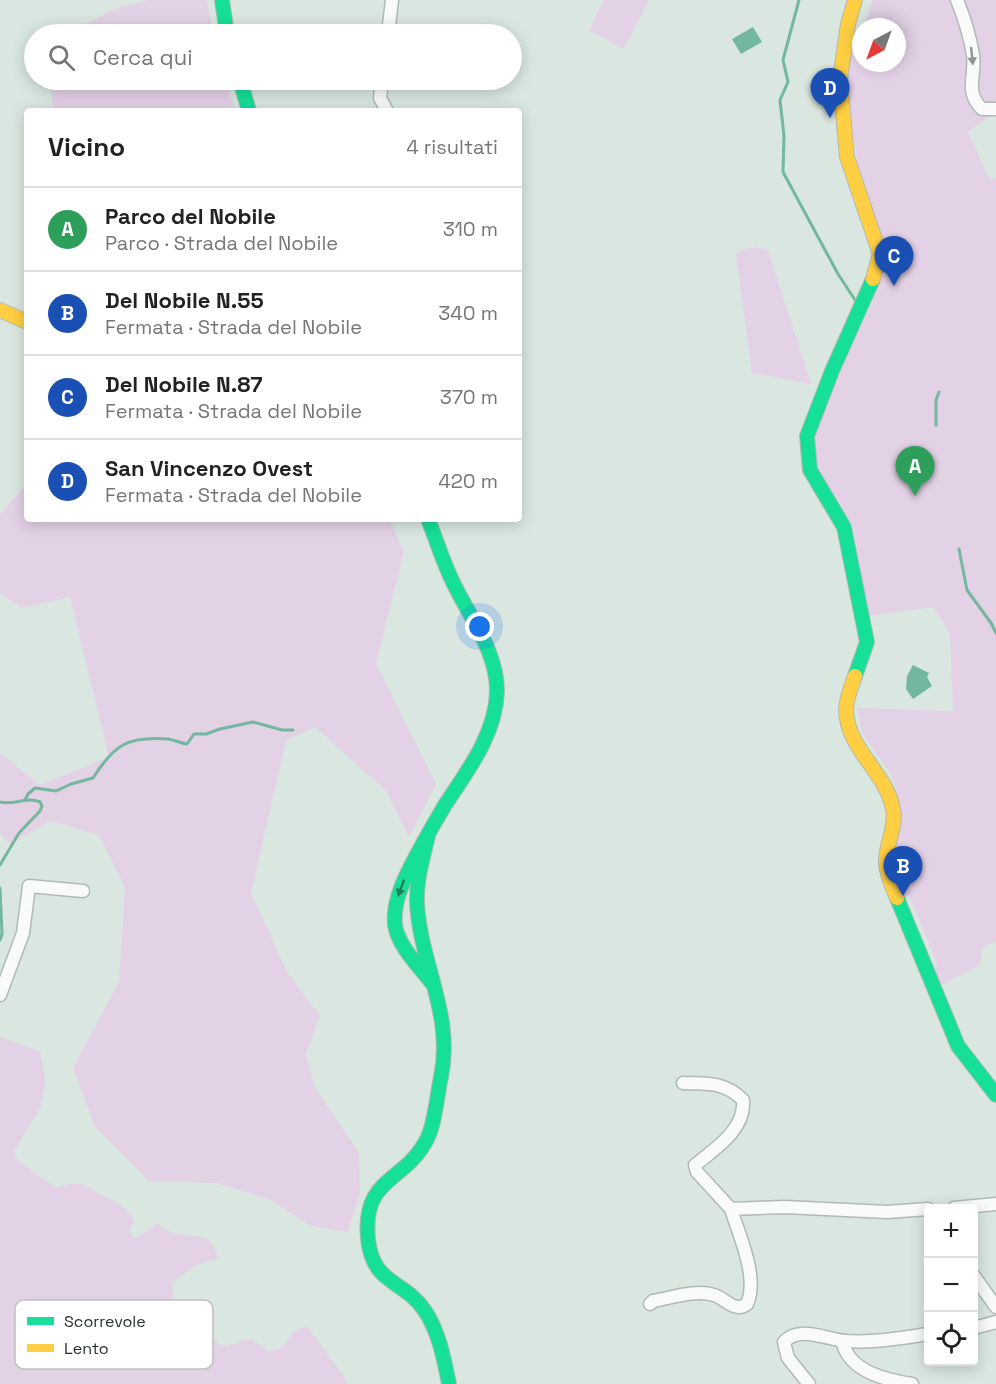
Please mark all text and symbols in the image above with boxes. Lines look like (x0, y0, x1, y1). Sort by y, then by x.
north arrow (852, 18, 906, 72)
search box (24, 24, 522, 90)
icon: search (45, 41, 78, 74)
text: Cerca qui (93, 43, 193, 71)
one-way arrow (967, 47, 977, 66)
pin: D (810, 68, 850, 118)
text: Vicino (48, 130, 125, 164)
text: 4 risultati (406, 134, 498, 160)
text: Parco del Nobile (105, 202, 276, 230)
text: A (61, 216, 74, 242)
text: 310 m (443, 216, 498, 242)
text: Parco · Strada del Nobile (105, 230, 338, 256)
pin: C (874, 236, 914, 286)
text: Del Nobile N.55 (105, 286, 264, 314)
text: B (61, 300, 74, 326)
text: 340 m (438, 300, 498, 326)
text: Fermata · Strada del Nobile (105, 314, 362, 340)
text: Del Nobile N.87 (105, 370, 262, 398)
text: C (61, 384, 74, 410)
text: 370 m (440, 384, 498, 410)
text: Fermata · Strada del Nobile (105, 398, 362, 424)
pin: A (896, 446, 934, 496)
text: San Vincenzo Ovest (105, 454, 313, 482)
text: D (61, 468, 74, 494)
text: 420 m (438, 468, 498, 494)
text: Fermata · Strada del Nobile (105, 482, 362, 508)
your location (465, 612, 494, 641)
pin: B (884, 846, 922, 896)
one-way arrow (396, 880, 406, 898)
map controls (924, 1204, 978, 1366)
button: + (924, 1204, 978, 1258)
button: − (924, 1258, 978, 1312)
legend (15, 1300, 213, 1369)
text: Scorrevole (64, 1311, 146, 1332)
button: locate (924, 1312, 978, 1366)
text: Lento (64, 1338, 109, 1359)

